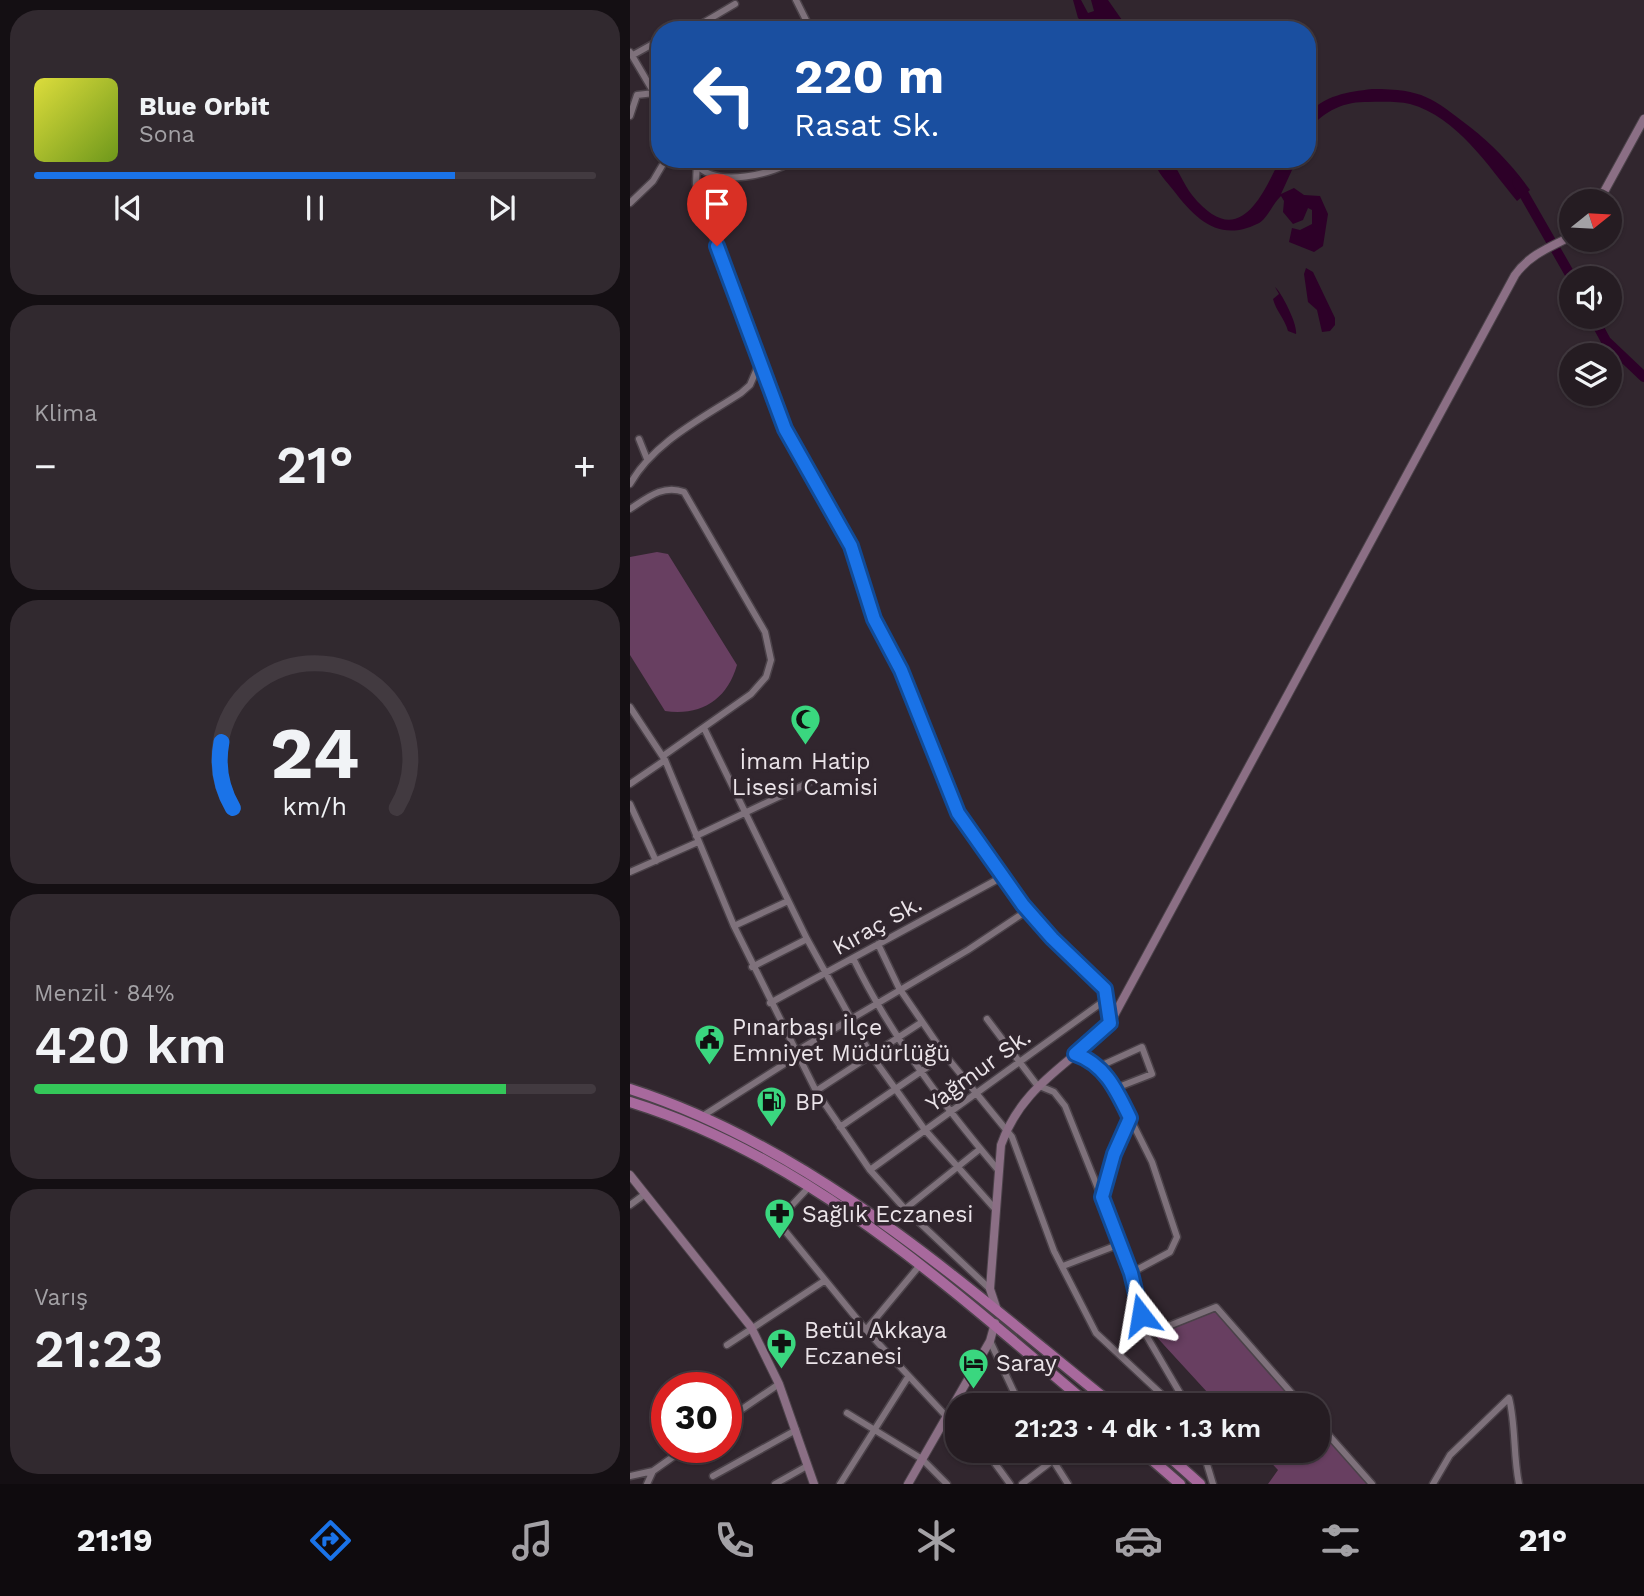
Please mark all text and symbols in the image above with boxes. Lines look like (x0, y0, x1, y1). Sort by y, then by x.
text: 220 m (794, 47, 944, 105)
icon: left (679, 49, 770, 140)
text: Blue Orbit (139, 91, 269, 121)
text: Rasat Sk. (794, 106, 939, 144)
text: Sona (139, 121, 195, 148)
pin (687, 174, 747, 246)
icon: arrive (698, 185, 736, 223)
icon: previous (109, 189, 147, 227)
icon: pause (296, 189, 334, 227)
icon: next (483, 189, 521, 227)
north arrow (1559, 189, 1622, 252)
map controls (1559, 189, 1622, 406)
button: sound (1559, 266, 1622, 329)
button: layers (1559, 343, 1622, 406)
text: Klima (34, 400, 97, 427)
text: 21° (276, 435, 354, 496)
text: − (34, 444, 57, 488)
text: + (573, 444, 596, 488)
mosque icon: İmam Hatip Lisesi Camisi (788, 703, 822, 747)
text: 24 (270, 710, 360, 796)
place label: İmam Hatip Lisesi Camisi (732, 748, 878, 801)
text: km/h (283, 792, 347, 821)
street label: Kıraç Sk. (828, 890, 927, 961)
text: Menzil · 84% (34, 980, 174, 1007)
place label: Pınarbaşı İlçe Emniyet Müdürlüğü (732, 1014, 951, 1067)
text: 420 km (34, 1015, 227, 1076)
public building icon: Pınarbaşı İlçe Emniyet Müdürlüğü (692, 1023, 726, 1067)
street label: Yağmur Sk. (921, 1023, 1036, 1118)
fuel station icon: BP (755, 1085, 789, 1129)
place label: BP (795, 1089, 824, 1116)
pharmacy icon: Sağlık Eczanesi (762, 1197, 796, 1241)
place label: Sağlık Eczanesi (802, 1201, 973, 1228)
position arrow (1104, 1278, 1178, 1352)
text: Varış (34, 1284, 88, 1311)
place label: Betül Akkaya Eczanesi (804, 1317, 947, 1370)
text: 21:23 (34, 1319, 163, 1380)
pharmacy icon: Betül Akkaya Eczanesi (764, 1326, 798, 1370)
hotel icon: Saray (956, 1346, 990, 1390)
place label: Saray (996, 1350, 1057, 1377)
speed limit sign: 30 (651, 1372, 742, 1463)
text: 21:23 · 4 dk · 1.3 km (1014, 1413, 1261, 1443)
icon: directions (306, 1516, 355, 1565)
icon: music (508, 1516, 557, 1565)
icon: phone (710, 1516, 759, 1565)
icon: climate (912, 1516, 961, 1565)
icon: car (1114, 1516, 1163, 1565)
icon: filters (1316, 1516, 1365, 1565)
text: 21:19 (77, 1521, 153, 1559)
text: 21° (1519, 1521, 1567, 1559)

